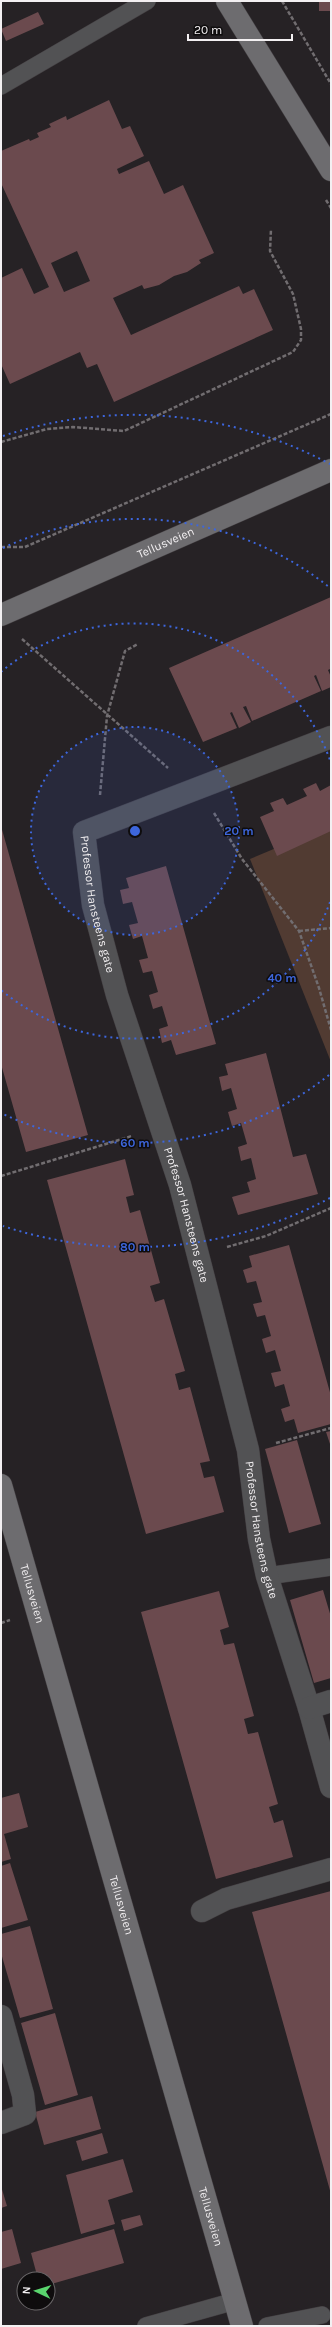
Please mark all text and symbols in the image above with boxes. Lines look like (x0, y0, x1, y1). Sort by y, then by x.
scale bar (188, 16, 292, 42)
text: 20 m (194, 23, 222, 37)
street label: Tellusveien (135, 524, 196, 561)
centre of rings (128, 824, 142, 838)
text: 20 m (224, 824, 254, 838)
street label: Professor Hansteens gate (77, 835, 118, 974)
text: 40 m (267, 971, 297, 985)
text: 60 m (120, 1136, 150, 1150)
street label: Professor Hansteens gate (161, 1145, 212, 1284)
text: 80 m (120, 1240, 150, 1254)
street label: Professor Hansteens gate (242, 1460, 281, 1600)
street label: Tellusveien (17, 1562, 47, 1625)
street label: Tellusveien (106, 1874, 136, 1936)
street label: Tellusveien (196, 2185, 226, 2248)
north arrow (16, 2271, 56, 2311)
text: N (20, 2286, 33, 2295)

